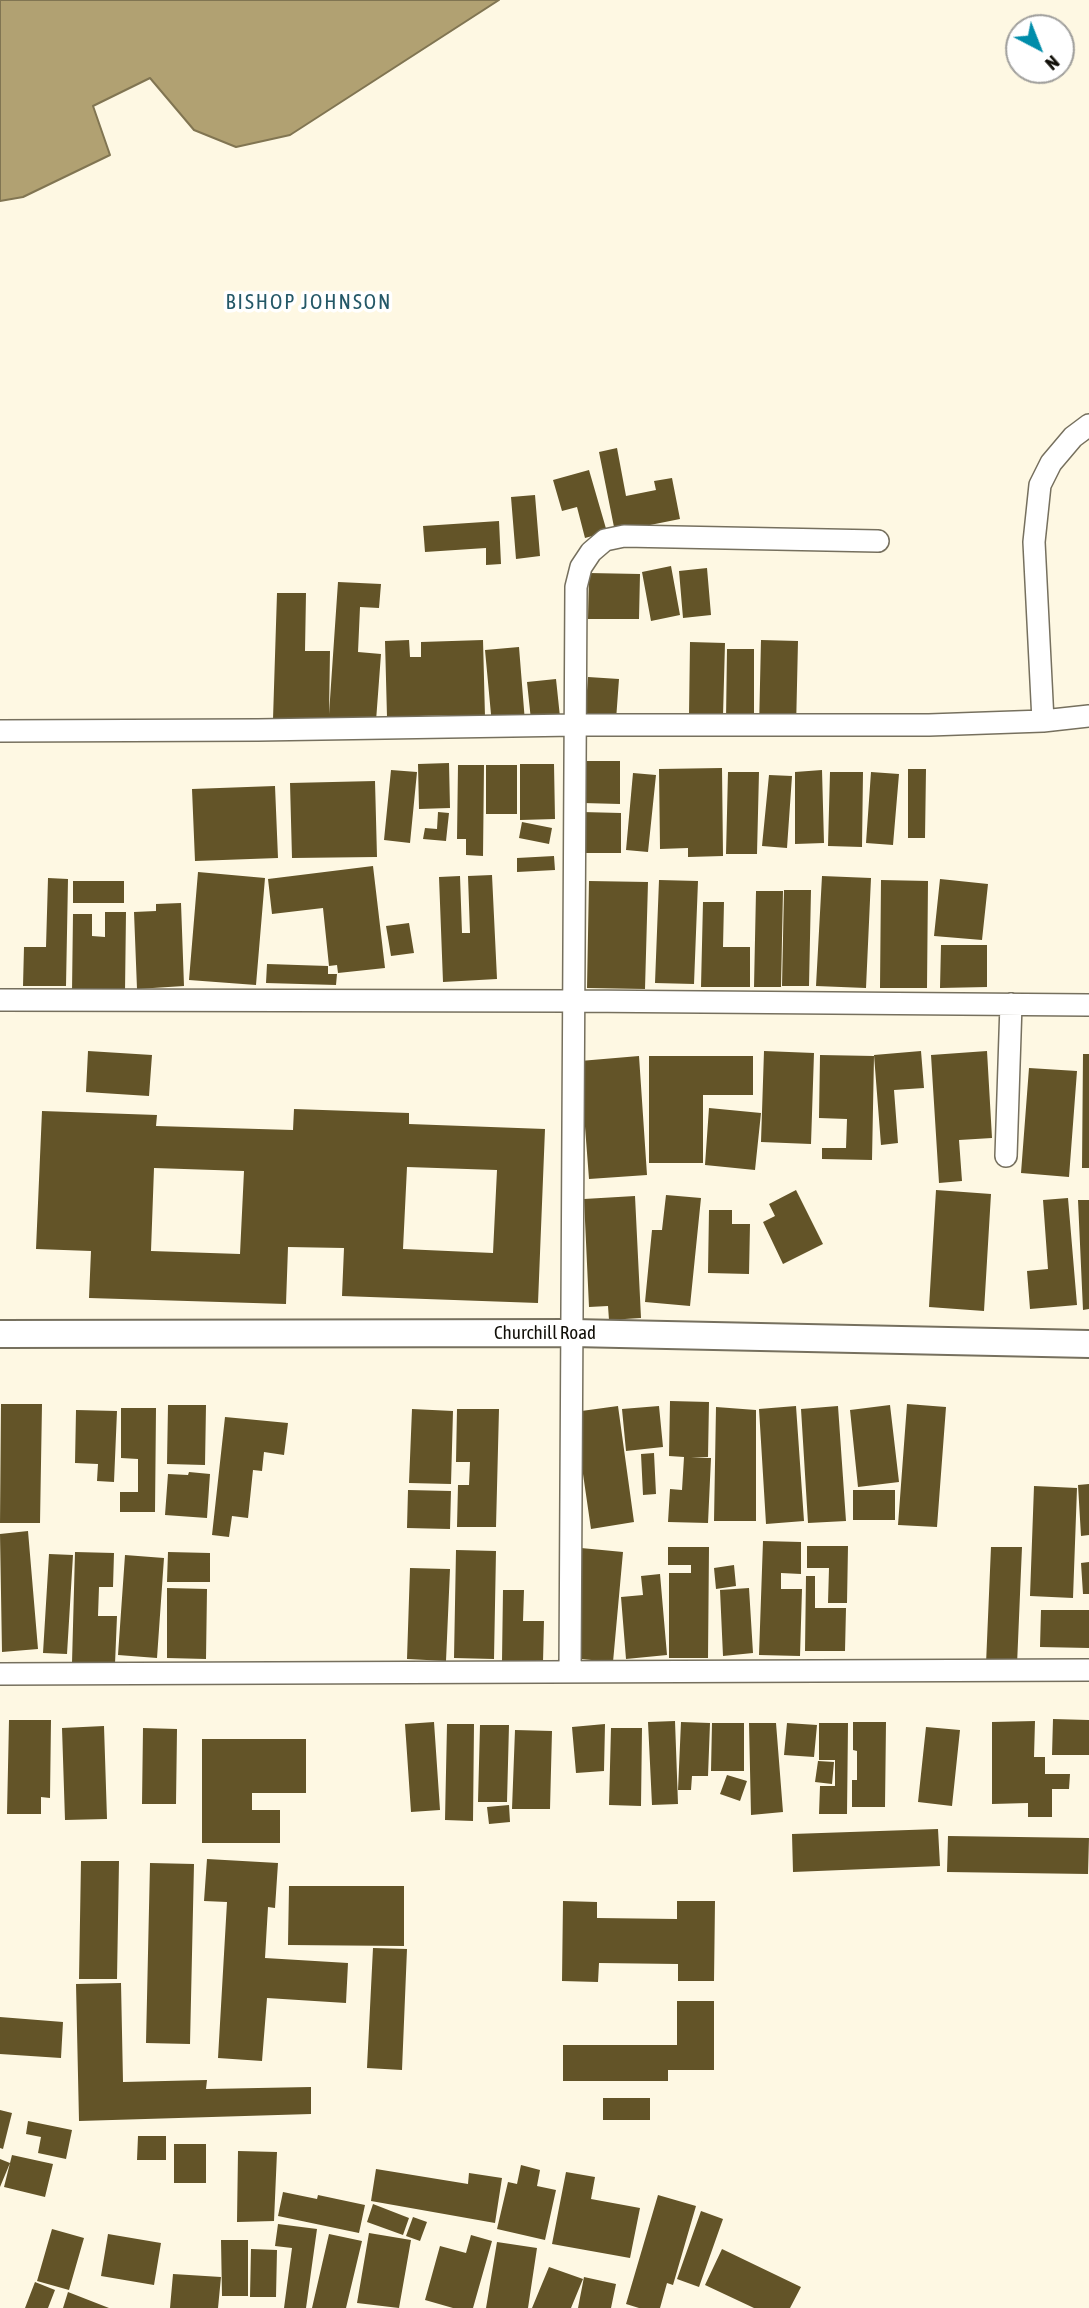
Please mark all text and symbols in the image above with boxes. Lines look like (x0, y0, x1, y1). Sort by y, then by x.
north arrow (1005, 14, 1075, 84)
text: N (1041, 51, 1064, 75)
district label: BISHOP JOHNSON (227, 289, 391, 315)
street label: Churchill Road (494, 1322, 596, 1344)

